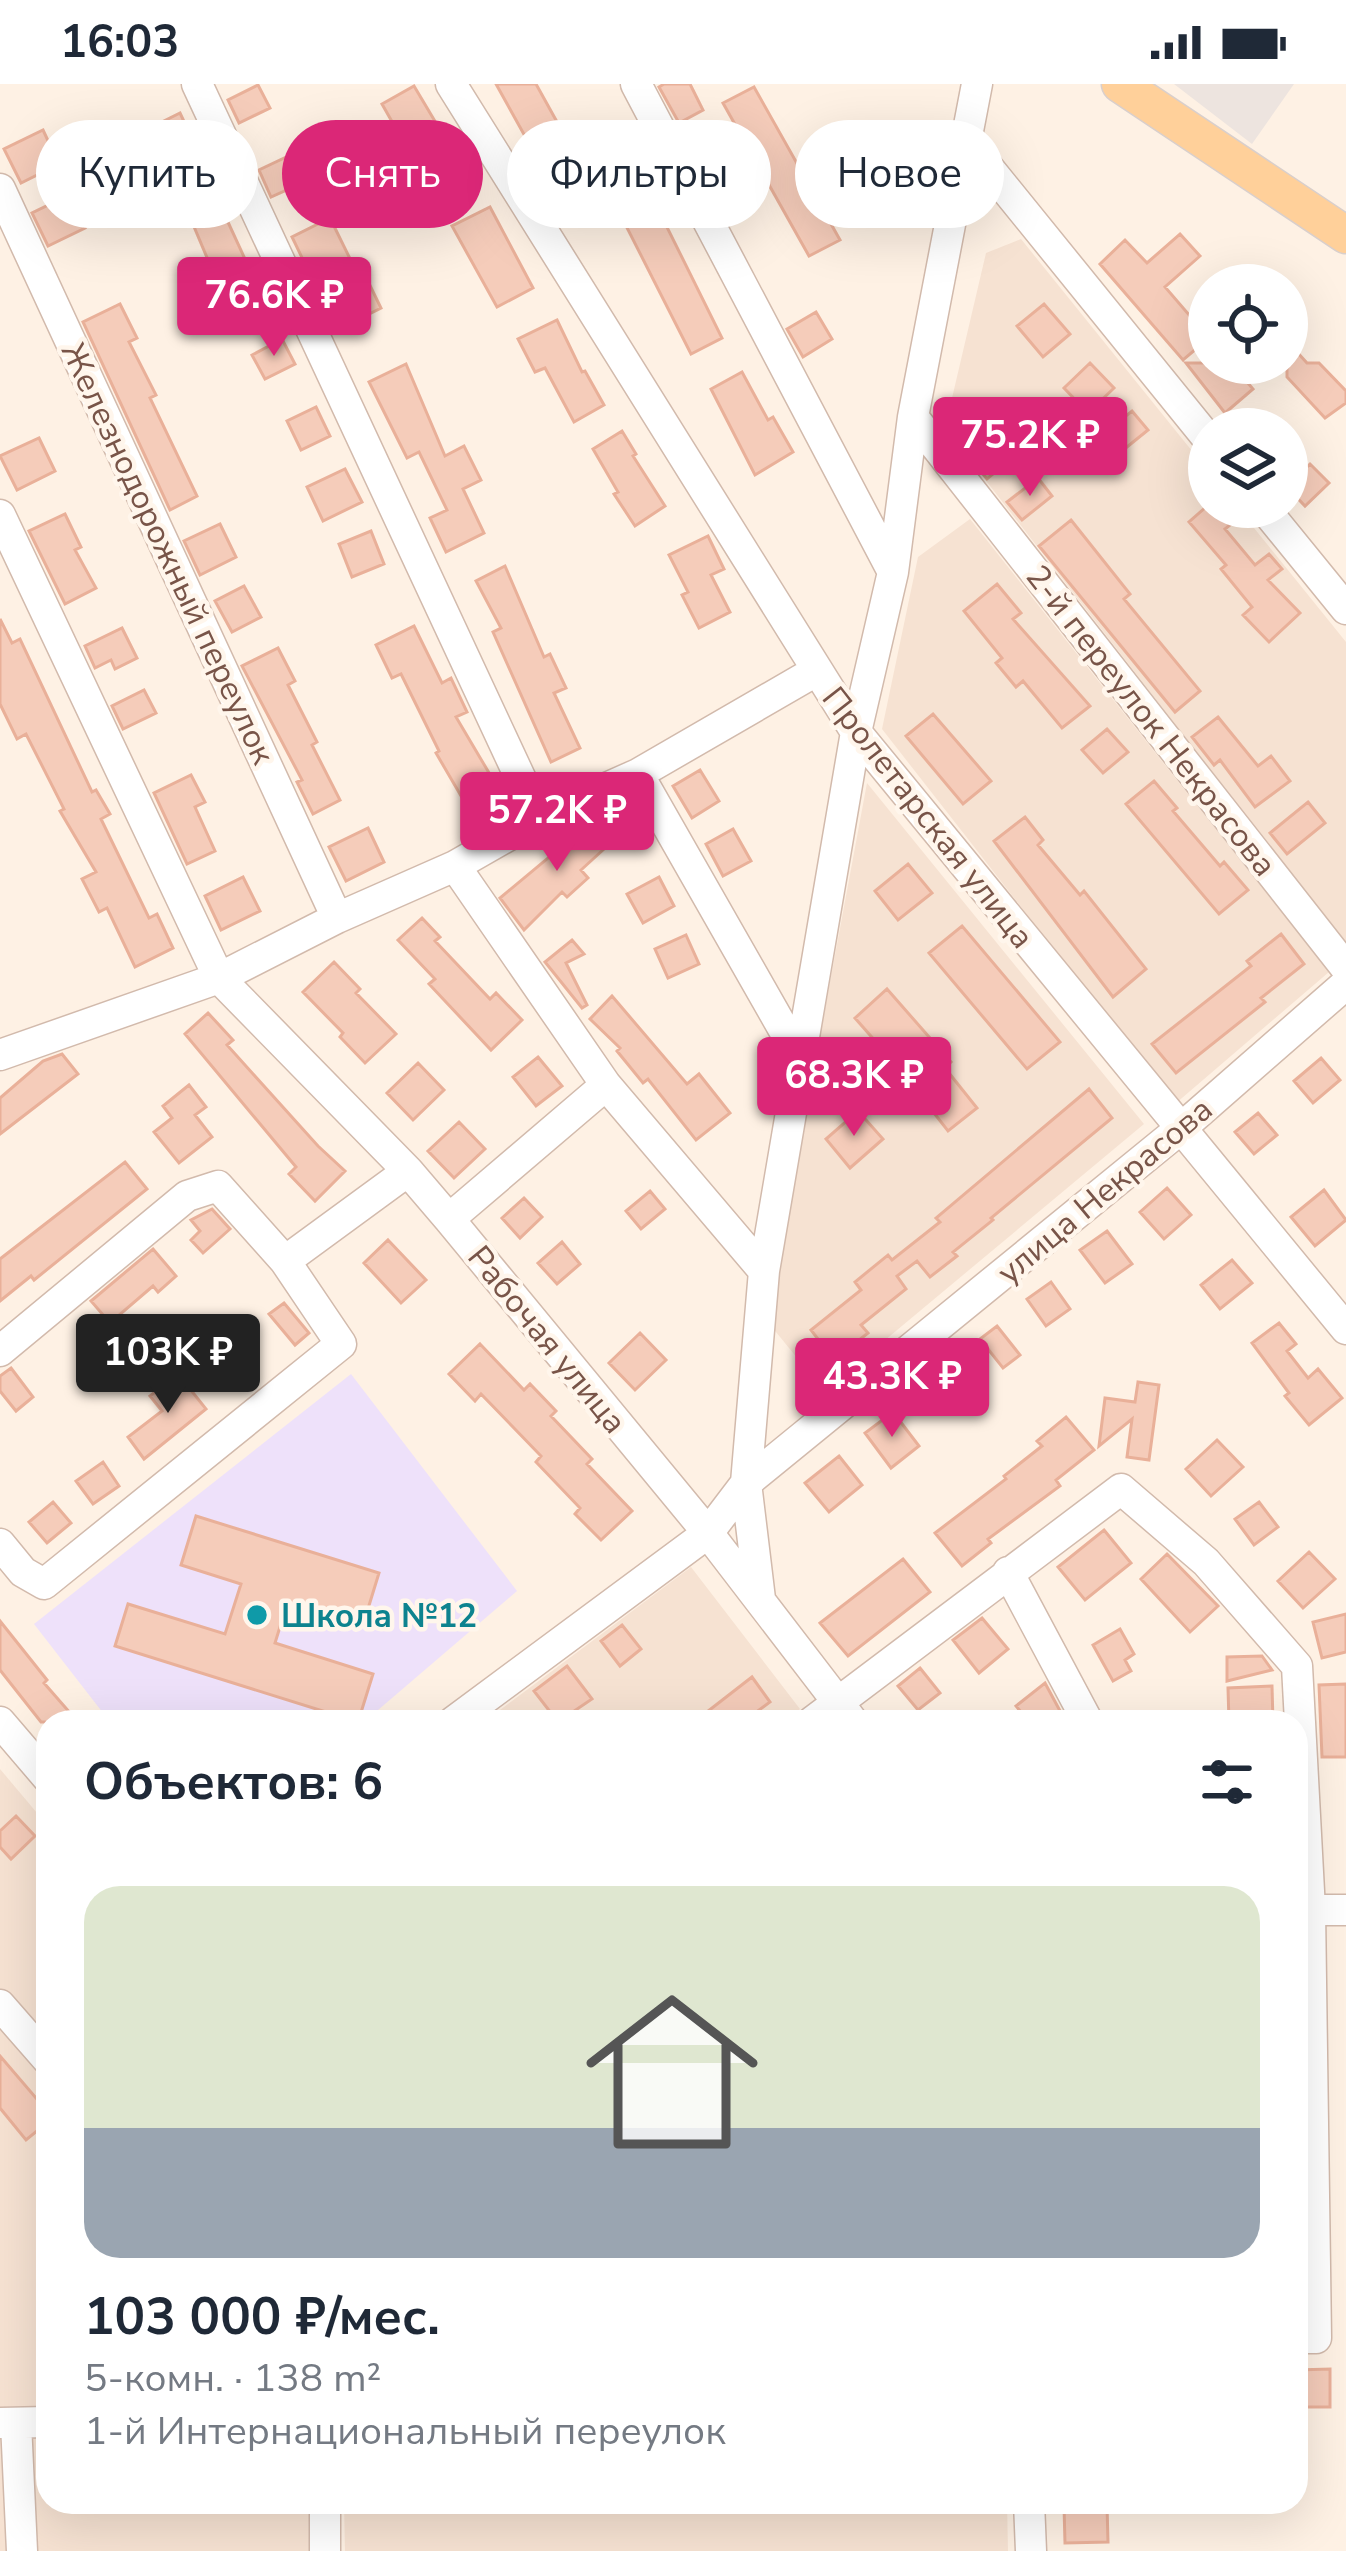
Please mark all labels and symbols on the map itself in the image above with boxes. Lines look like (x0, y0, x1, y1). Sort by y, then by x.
pin: 76.6K ₽ (163, 257, 385, 359)
street label: Железнодорожный переулок (50, 336, 286, 772)
pin: 75.2K ₽ (919, 397, 1141, 499)
street label: 2-й переулок Некрасова (1015, 556, 1287, 886)
street label: Пролетарская улица (811, 678, 1044, 958)
pin: 57.2K ₽ (446, 772, 668, 874)
pin: 68.3K ₽ (743, 1037, 965, 1139)
street label: улица Некрасова (988, 1088, 1222, 1295)
street label: Рабочая улица (457, 1236, 637, 1443)
pin: 103K ₽ (70, 1314, 266, 1416)
pin: 43.3K ₽ (781, 1338, 1003, 1440)
place label: Школа №12 (281, 1594, 477, 1639)
marker: Школа №12 (244, 1602, 270, 1628)

